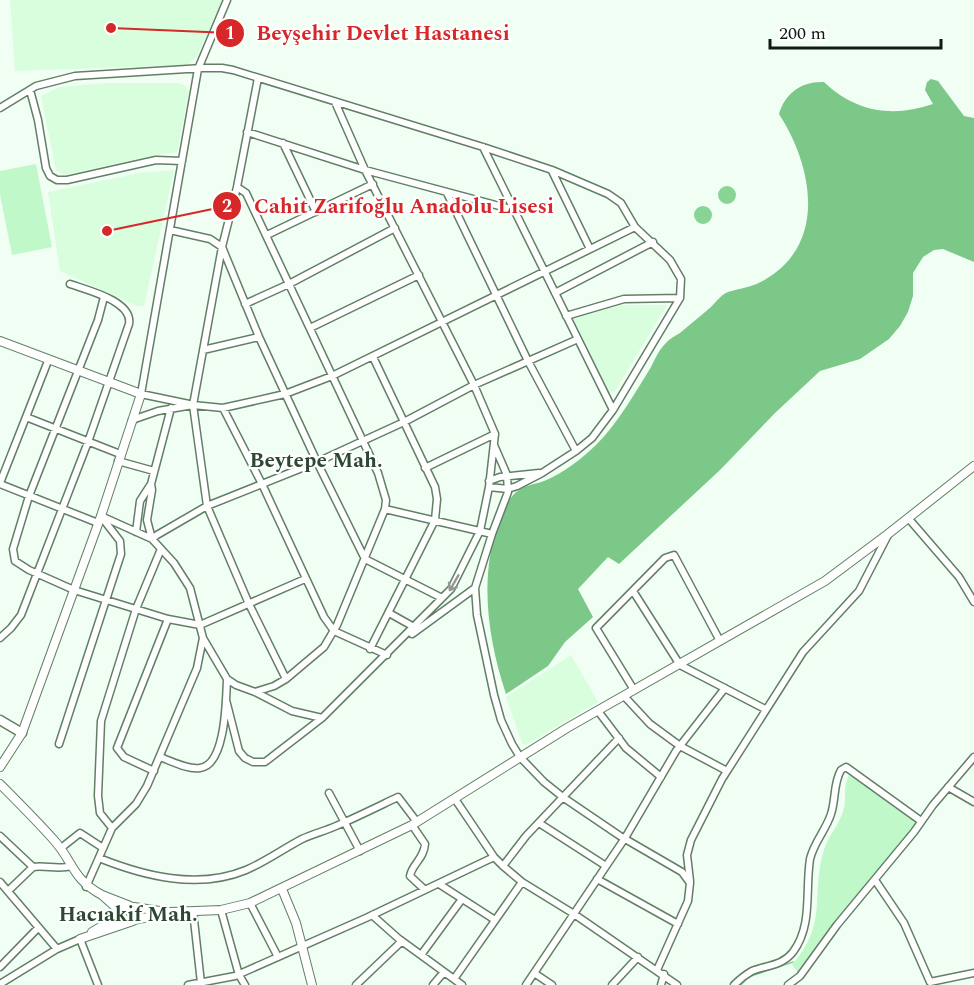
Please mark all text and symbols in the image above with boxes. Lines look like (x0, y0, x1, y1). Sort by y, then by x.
scale bar (770, 12, 941, 50)
callout: Beyşehir Devlet Hastanesi (215, 14, 522, 53)
text: Beyşehir Devlet Hastanesi (256, 18, 510, 50)
text: 1 (225, 20, 235, 47)
text: 200 m (779, 20, 826, 47)
callout: Cahit Zarifoğlu Anadolu Lisesi (212, 186, 566, 225)
text: Cahit Zarifoğlu Anadolu Lisesi (254, 191, 554, 223)
text: 2 (222, 193, 232, 220)
district label: Beytepe Mah. (249, 445, 383, 477)
one-way arrow (447, 574, 459, 591)
district label: Hacıakif Mah. (58, 899, 198, 931)

